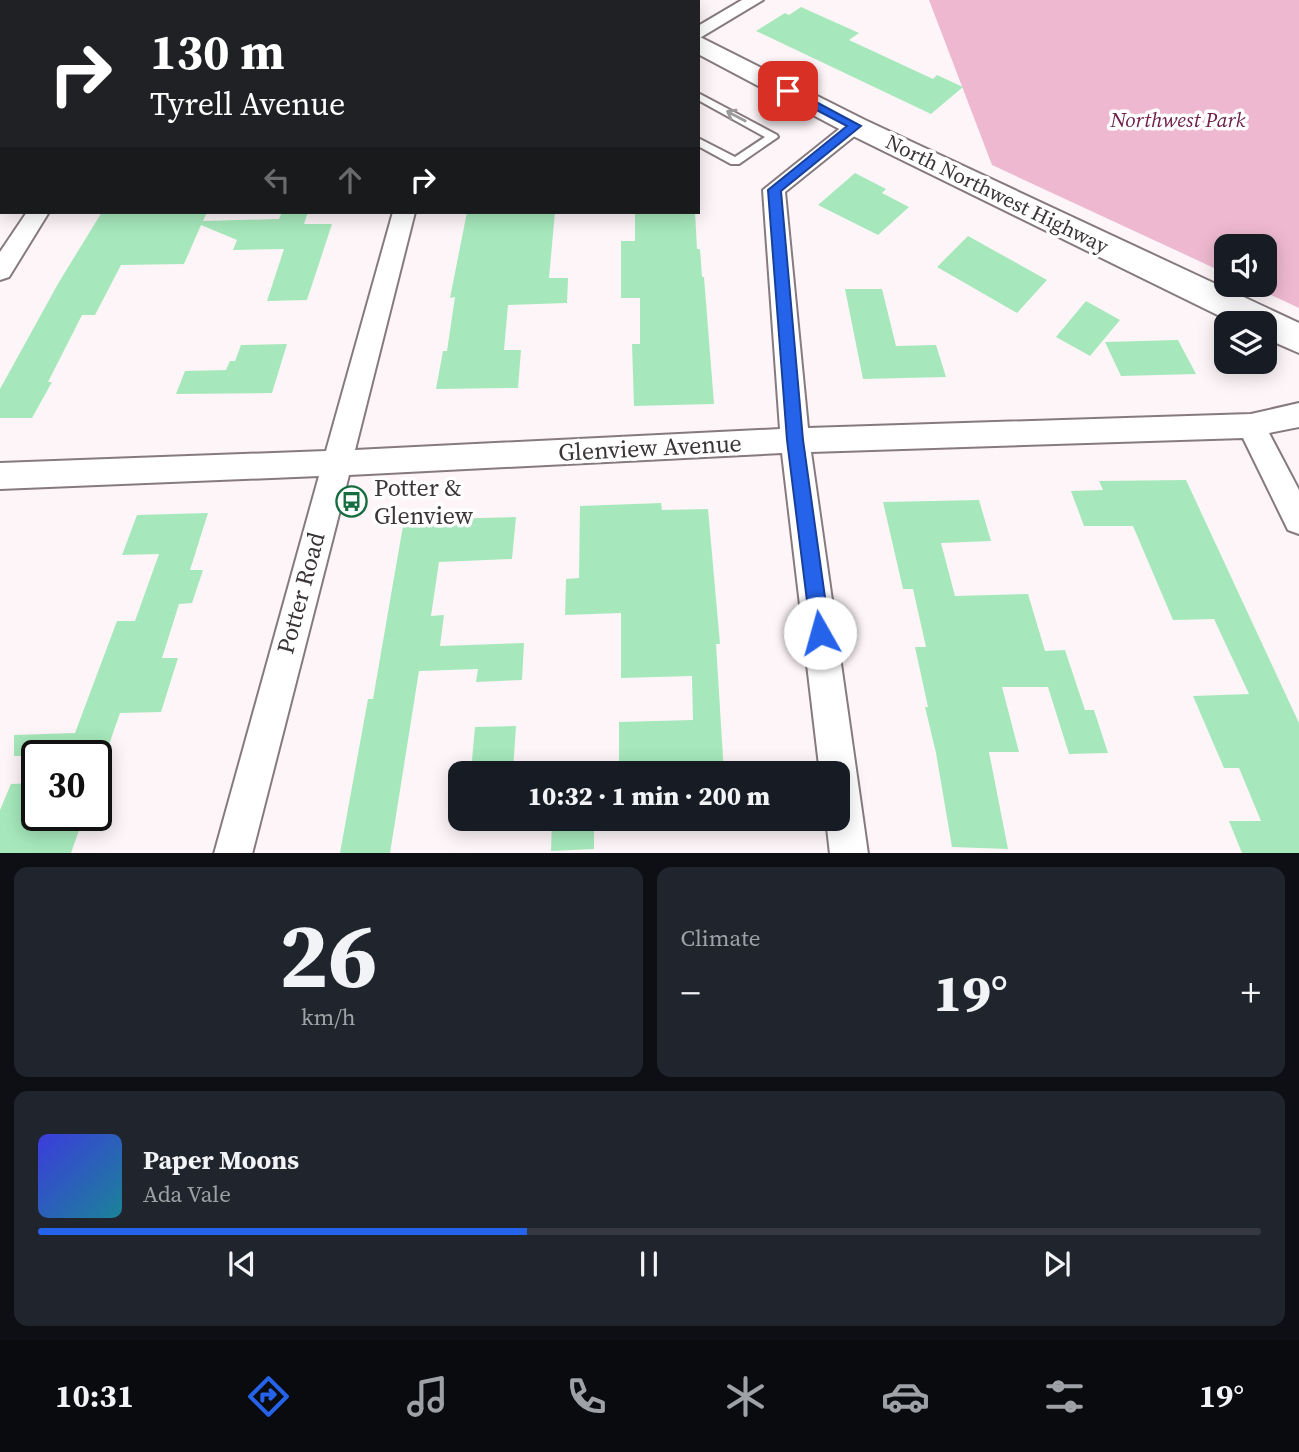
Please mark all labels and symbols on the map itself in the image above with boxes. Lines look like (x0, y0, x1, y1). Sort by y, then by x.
pin (758, 61, 818, 121)
park label: Northwest Park (1109, 105, 1246, 134)
one-way arrow (726, 109, 747, 123)
street label: North Northwest Highway (881, 127, 1114, 260)
street label: Glenview Avenue (557, 426, 743, 469)
place label: Potter & Glenview (374, 471, 474, 532)
bus stop icon: Potter & Glenview (334, 485, 368, 519)
street label: Potter Road (268, 528, 333, 657)
position arrow (783, 596, 857, 670)
speed limit sign: 30 (21, 740, 112, 831)

